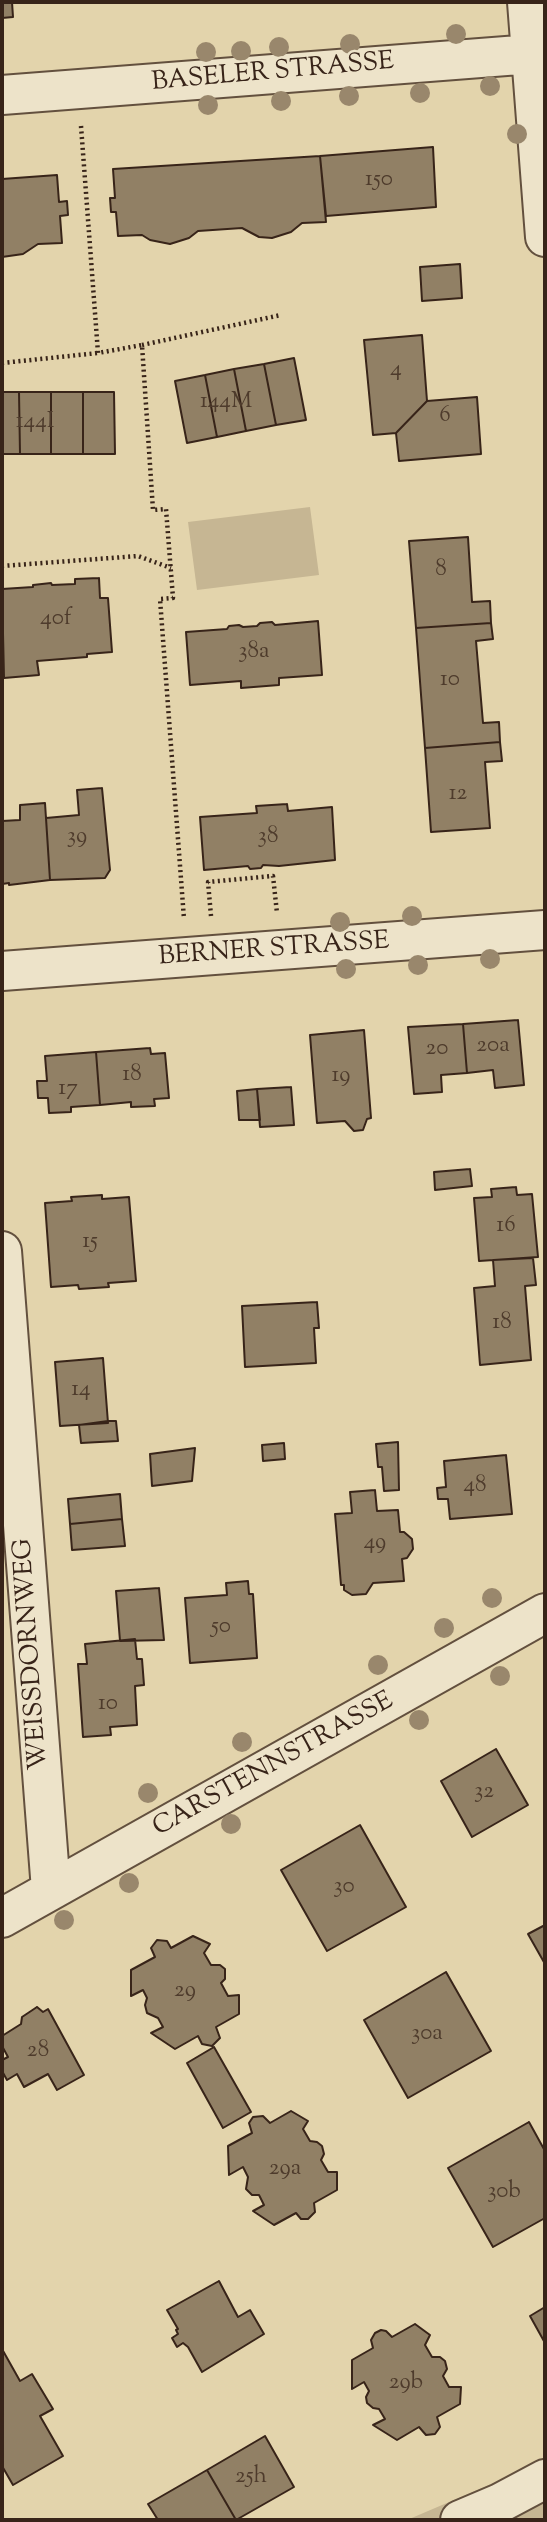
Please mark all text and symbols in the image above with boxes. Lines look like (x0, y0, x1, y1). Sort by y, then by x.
street label: BASELER STRASSE (151, 48, 395, 100)
house number: 150 (365, 167, 393, 195)
house number: 4 (390, 357, 402, 385)
house number: 144M (200, 389, 252, 417)
house number: 6 (439, 403, 451, 431)
house number: 144I (16, 409, 54, 437)
house number: 8 (435, 557, 447, 585)
house number: 40f (40, 606, 72, 634)
house number: 38a (238, 639, 270, 667)
house number: 10 (440, 667, 460, 695)
house number: 12 (449, 781, 467, 809)
house number: 39 (67, 824, 87, 852)
house number: 38 (258, 824, 278, 852)
street label: BERNER STRASSE (158, 927, 390, 975)
house number: 20a (476, 1033, 510, 1061)
house number: 20 (426, 1036, 448, 1064)
house number: 18 (122, 1062, 142, 1090)
house number: 19 (332, 1063, 350, 1091)
house number: 17 (58, 1076, 78, 1104)
house number: 16 (496, 1213, 516, 1241)
house number: 15 (82, 1229, 98, 1257)
house number: 18 (492, 1310, 512, 1338)
house number: 14 (71, 1377, 91, 1405)
house number: 48 (463, 1473, 487, 1501)
house number: 49 (364, 1530, 386, 1558)
street label: WEISSDORNWEG (9, 1537, 57, 1771)
house number: 50 (211, 1614, 231, 1642)
street label: CARSTENNSTRASSE (148, 1687, 400, 1845)
house number: 10 (98, 1691, 118, 1719)
house number: 32 (474, 1779, 494, 1807)
house number: 30 (333, 1874, 355, 1902)
house number: 29 (174, 1978, 196, 2006)
house number: 30a (411, 2021, 443, 2049)
house number: 28 (27, 2038, 49, 2066)
house number: 29a (269, 2156, 301, 2184)
house number: 30b (487, 2179, 521, 2207)
house number: 29b (389, 2370, 423, 2398)
house number: 25h (235, 2464, 267, 2492)

